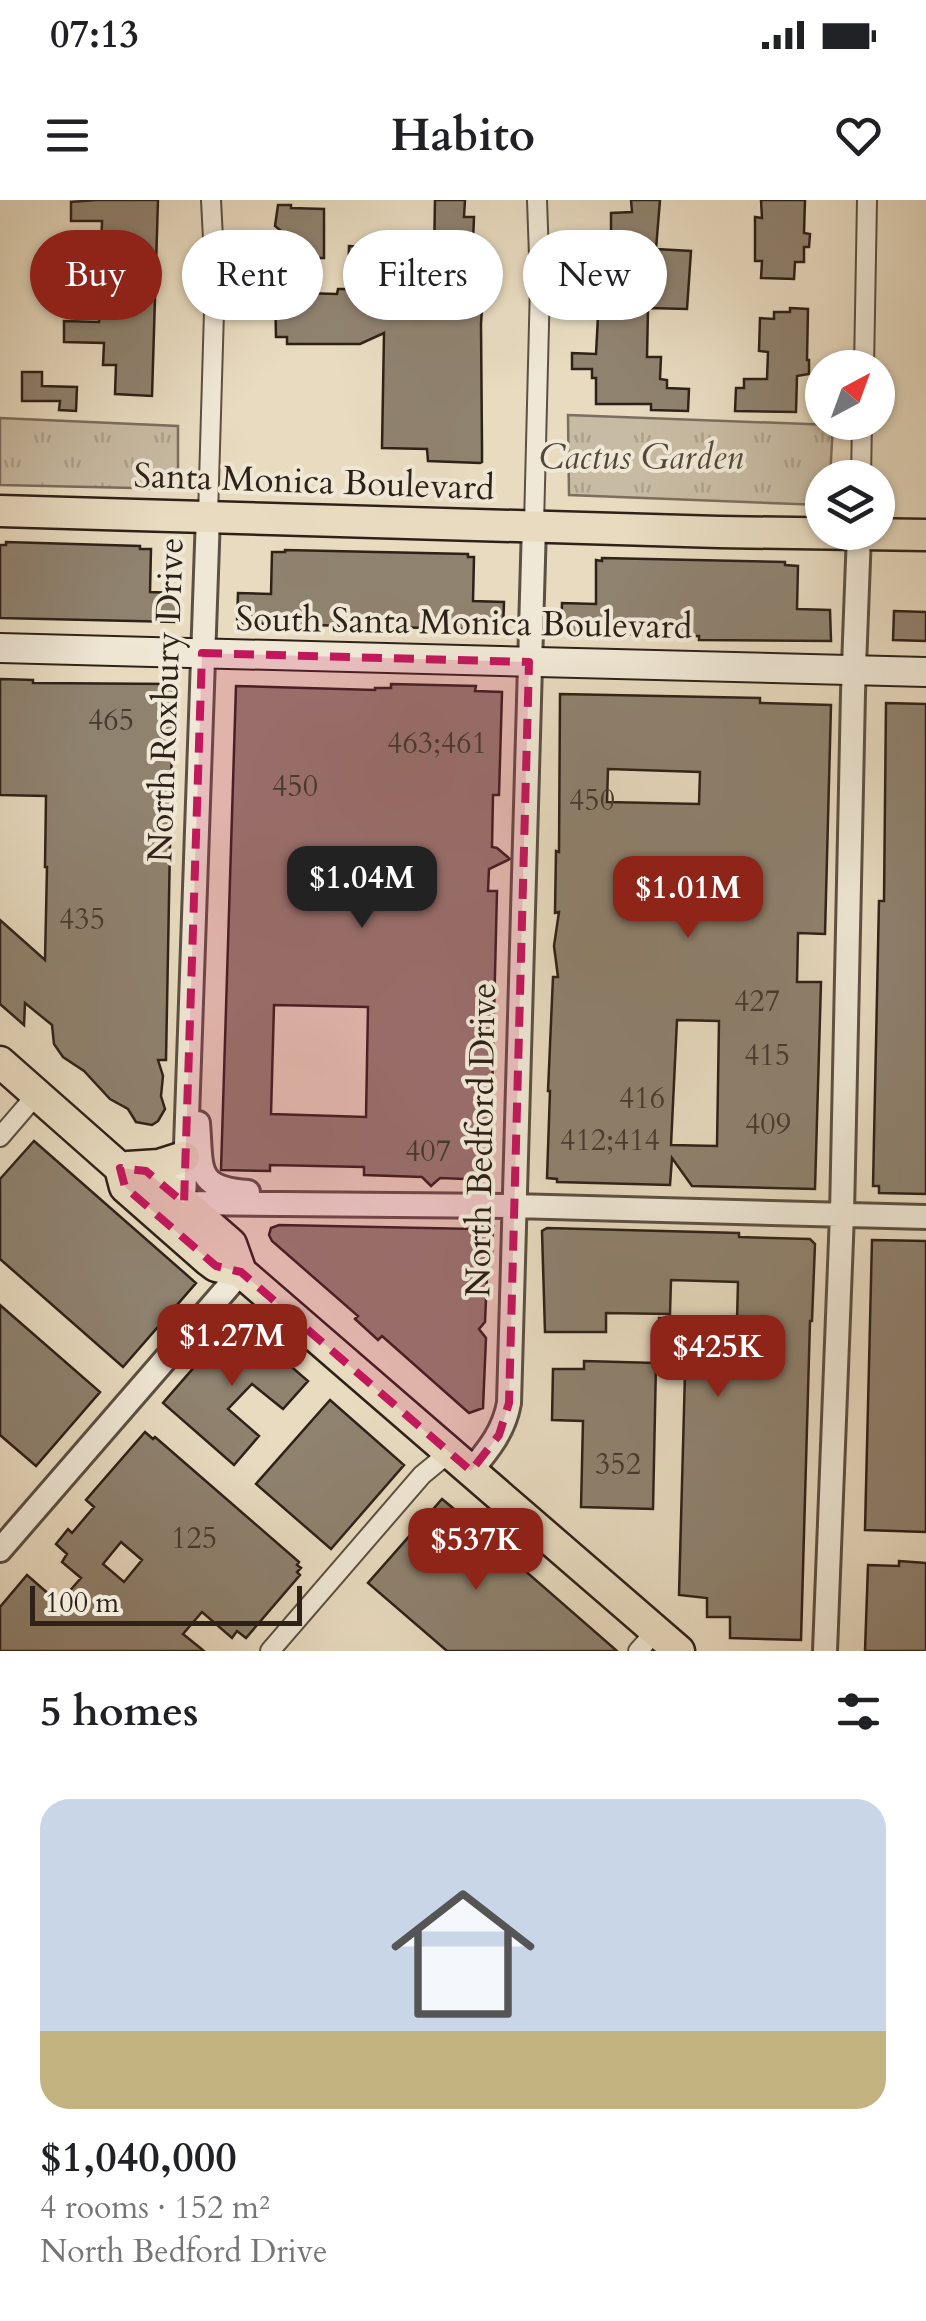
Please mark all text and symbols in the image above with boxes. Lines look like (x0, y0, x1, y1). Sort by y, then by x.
text: 07:13 (50, 9, 139, 61)
text: Habito (391, 105, 535, 166)
icon: menu (40, 108, 95, 163)
icon: heart (831, 108, 886, 163)
chip: Buy (30, 230, 162, 320)
chip: Rent (182, 230, 323, 320)
chip: Filters (343, 230, 503, 320)
chip: New (523, 230, 667, 320)
north arrow (805, 350, 895, 440)
map controls (805, 350, 895, 550)
park label: Cactus Garden (539, 434, 743, 482)
street label: Santa Monica Boulevard (133, 452, 496, 512)
button: layers (805, 460, 895, 550)
street label: North Roxbury Drive (136, 537, 196, 863)
street label: South Santa Monica Boulevard (235, 595, 693, 651)
house number: 465 (88, 700, 134, 741)
house number: 463;461 (387, 723, 487, 764)
house number: 450 (272, 766, 318, 807)
house number: 450 (569, 780, 615, 821)
pin: $1.04M (281, 846, 443, 931)
text: $1.04M (309, 856, 415, 900)
pin: $1.01M (607, 856, 769, 941)
text: $1.01M (635, 866, 741, 910)
house number: 435 (59, 899, 105, 940)
house number: 427 (734, 981, 780, 1022)
street label: North Bedford Drive (454, 982, 508, 1298)
house number: 415 (744, 1035, 790, 1076)
house number: 416 (619, 1078, 665, 1119)
house number: 409 (745, 1104, 791, 1145)
house number: 412;414 (560, 1120, 660, 1161)
house number: 407 (405, 1131, 451, 1172)
pin: $1.27M (151, 1304, 313, 1389)
text: $1.27M (179, 1314, 285, 1358)
pin: $425K (648, 1315, 788, 1400)
text: $425K (672, 1325, 764, 1369)
house number: 352 (595, 1444, 641, 1485)
pin: $537K (406, 1508, 546, 1593)
house number: 125 (171, 1518, 217, 1559)
text: $537K (430, 1518, 522, 1562)
scale bar (30, 1581, 302, 1626)
text: 100 m (45, 1584, 119, 1622)
text: 5 homes (40, 1683, 198, 1740)
icon: filters (831, 1684, 886, 1739)
icon: home (373, 1864, 553, 2044)
text: $1,040,000 (40, 2129, 237, 2186)
text: 4 rooms · 152 m² (40, 2186, 270, 2230)
text: North Bedford Drive (40, 2230, 328, 2274)

